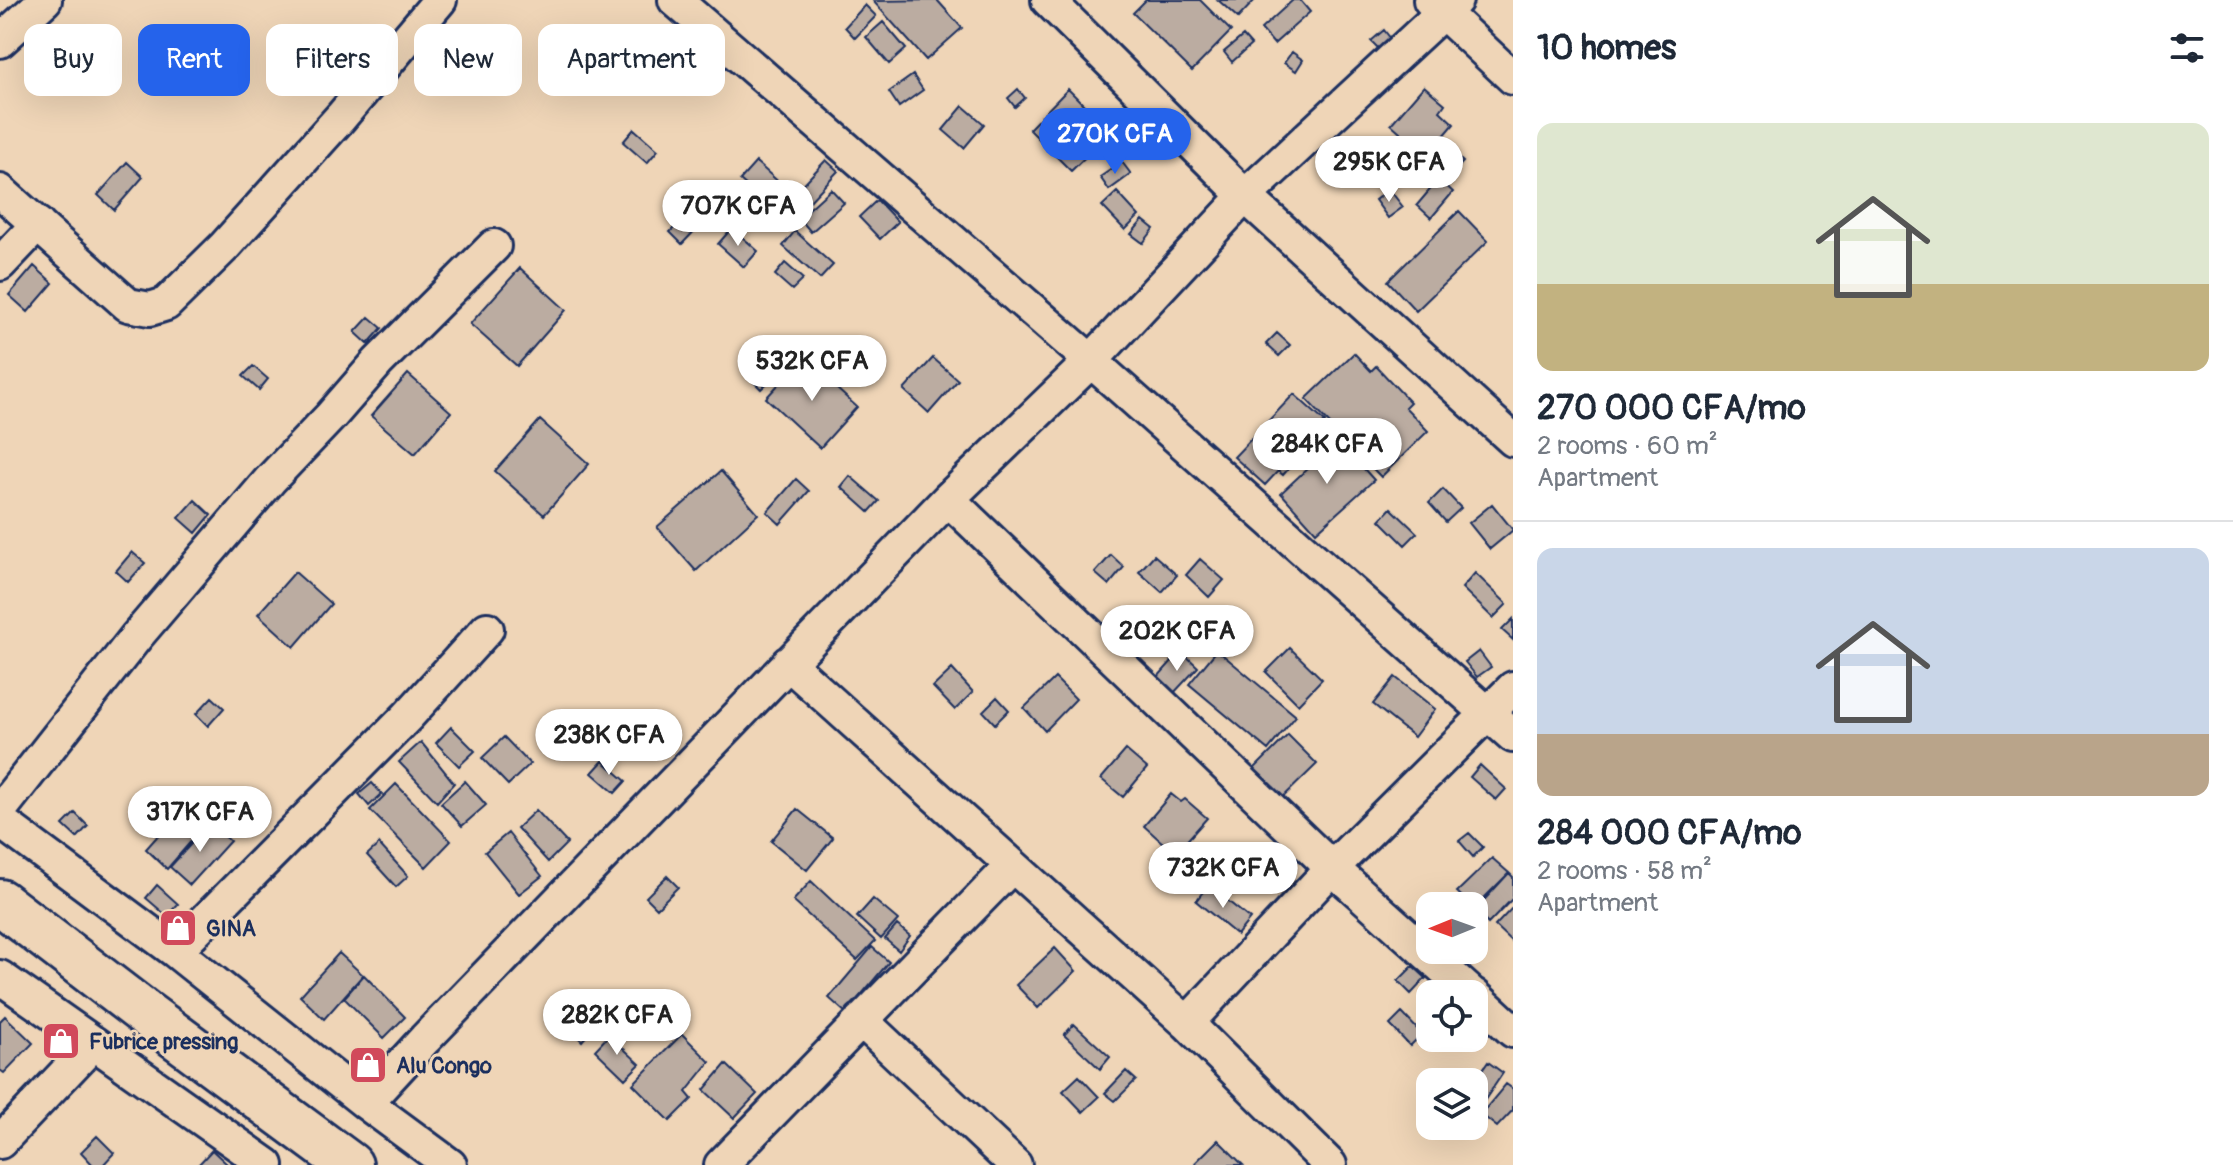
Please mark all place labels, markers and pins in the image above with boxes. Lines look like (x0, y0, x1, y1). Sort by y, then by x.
pin: 270K CFA (1032, 108, 1198, 176)
pin: 295K CFA (1306, 136, 1472, 204)
pin: 707K CFA (655, 180, 821, 248)
pin: 532K CFA (729, 335, 895, 403)
pin: 284K CFA (1244, 418, 1410, 486)
pin: 202K CFA (1094, 605, 1260, 673)
pin: 238K CFA (526, 709, 692, 777)
pin: 317K CFA (117, 786, 283, 854)
pin: 732K CFA (1140, 842, 1306, 910)
shop icon: GINA (157, 907, 199, 949)
place label: GINA (206, 915, 257, 943)
pin: 282K CFA (534, 989, 700, 1057)
shop icon: Fubrice pressing (40, 1020, 82, 1062)
place label: Fubrice pressing (89, 1028, 238, 1056)
shop icon: Alu Congo (347, 1044, 389, 1086)
place label: Alu Congo (396, 1052, 492, 1080)

